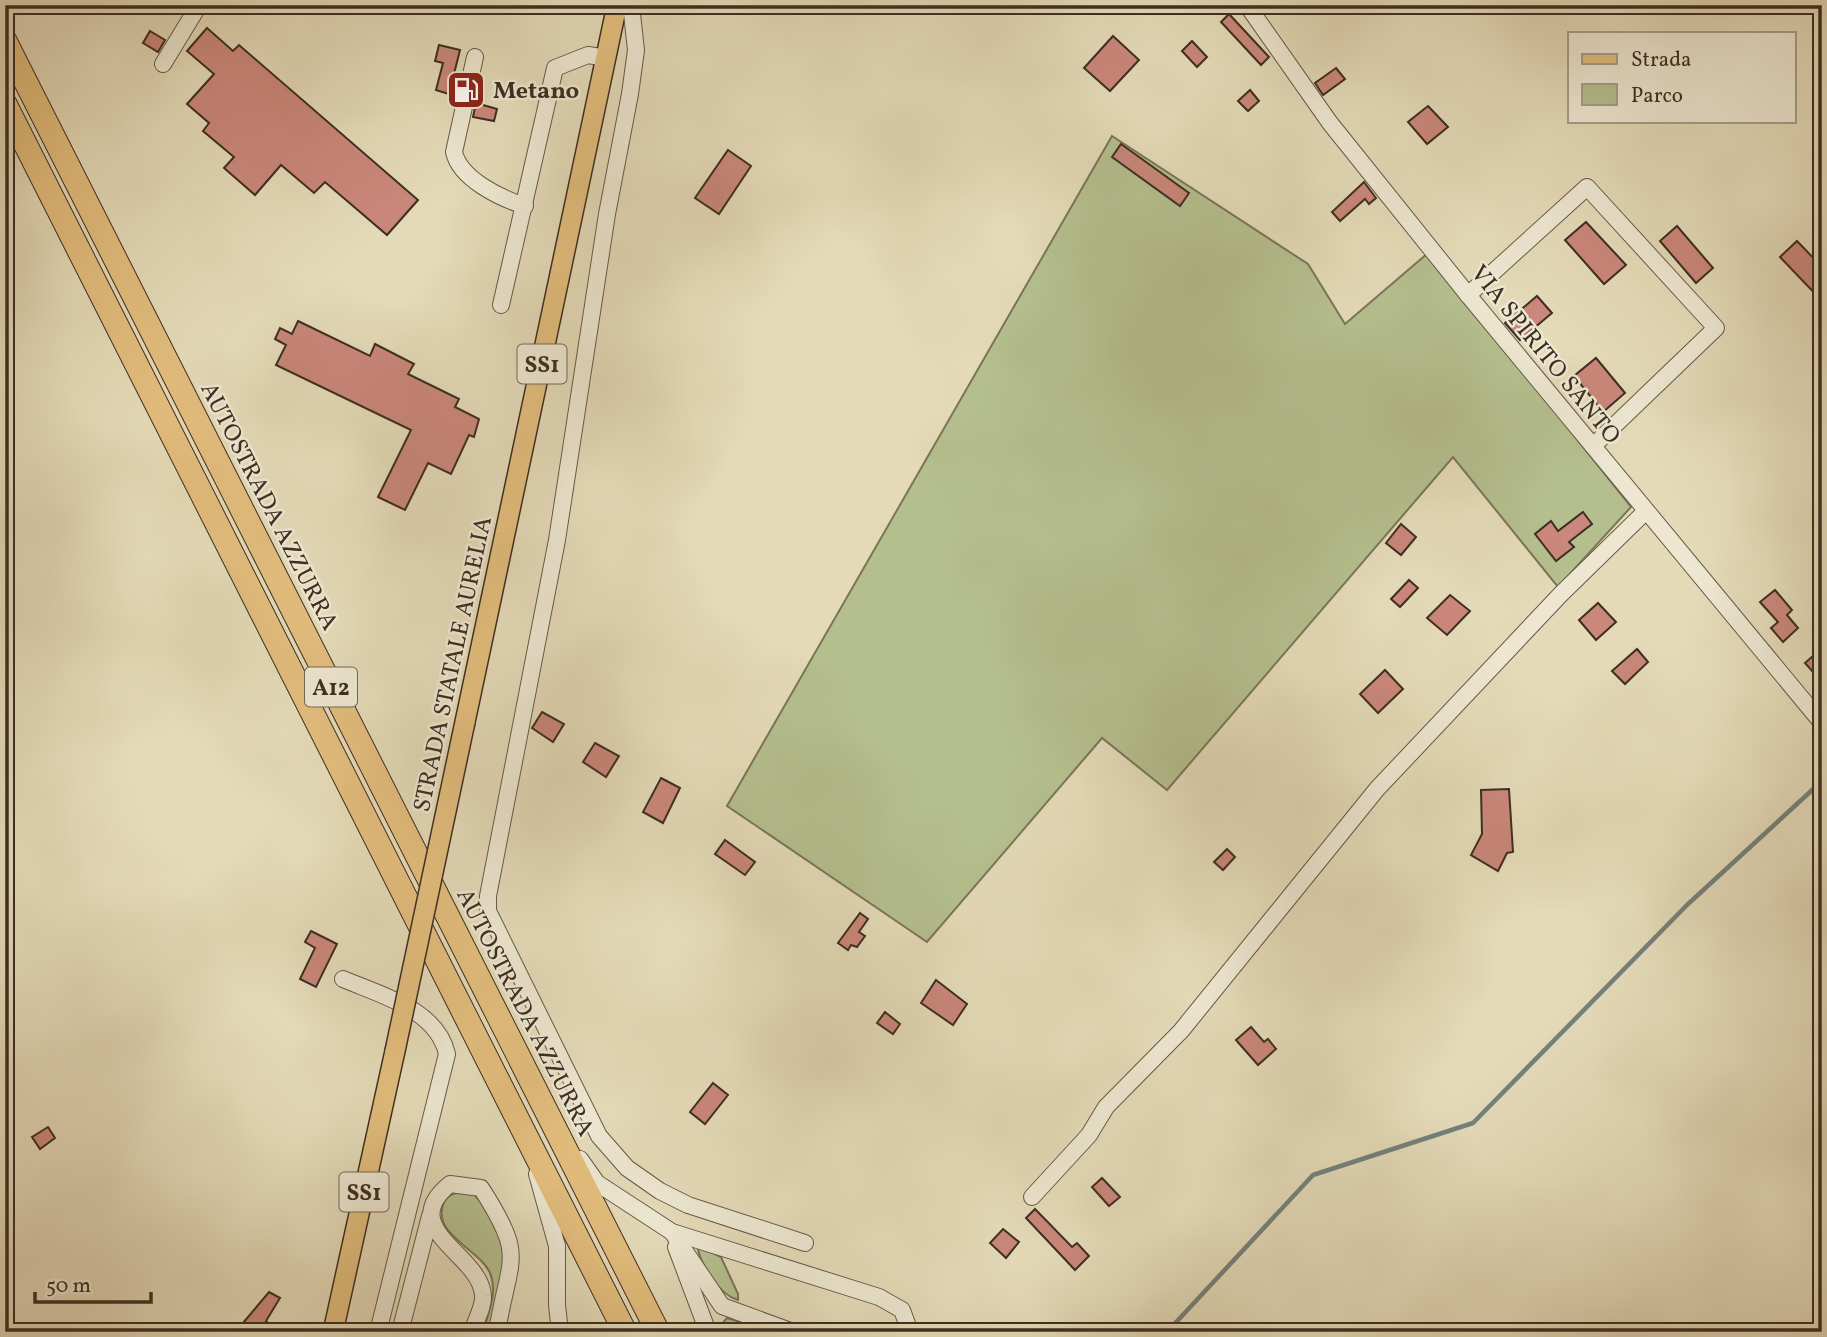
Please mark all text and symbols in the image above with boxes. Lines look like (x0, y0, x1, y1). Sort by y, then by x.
legend (1568, 32, 1796, 122)
text: Strada (1631, 46, 1692, 75)
fuel station icon: Metano (445, 69, 487, 111)
place label: Metano (493, 75, 579, 109)
text: Parco (1631, 82, 1683, 111)
street label: VIA SPIRITO SANTO (1461, 258, 1628, 452)
road number: SS1 (518, 344, 566, 384)
street label: AUTOSTRADA AZZURRA (191, 377, 346, 637)
street label: STRADA STATALE AURELIA (406, 513, 502, 815)
road number: A12 (305, 667, 357, 706)
street label: AUTOSTRADA AZZURRA (447, 883, 602, 1143)
road number: SS1 (340, 1172, 388, 1212)
scale bar (35, 1260, 150, 1304)
text: 50 m (46, 1272, 91, 1301)

